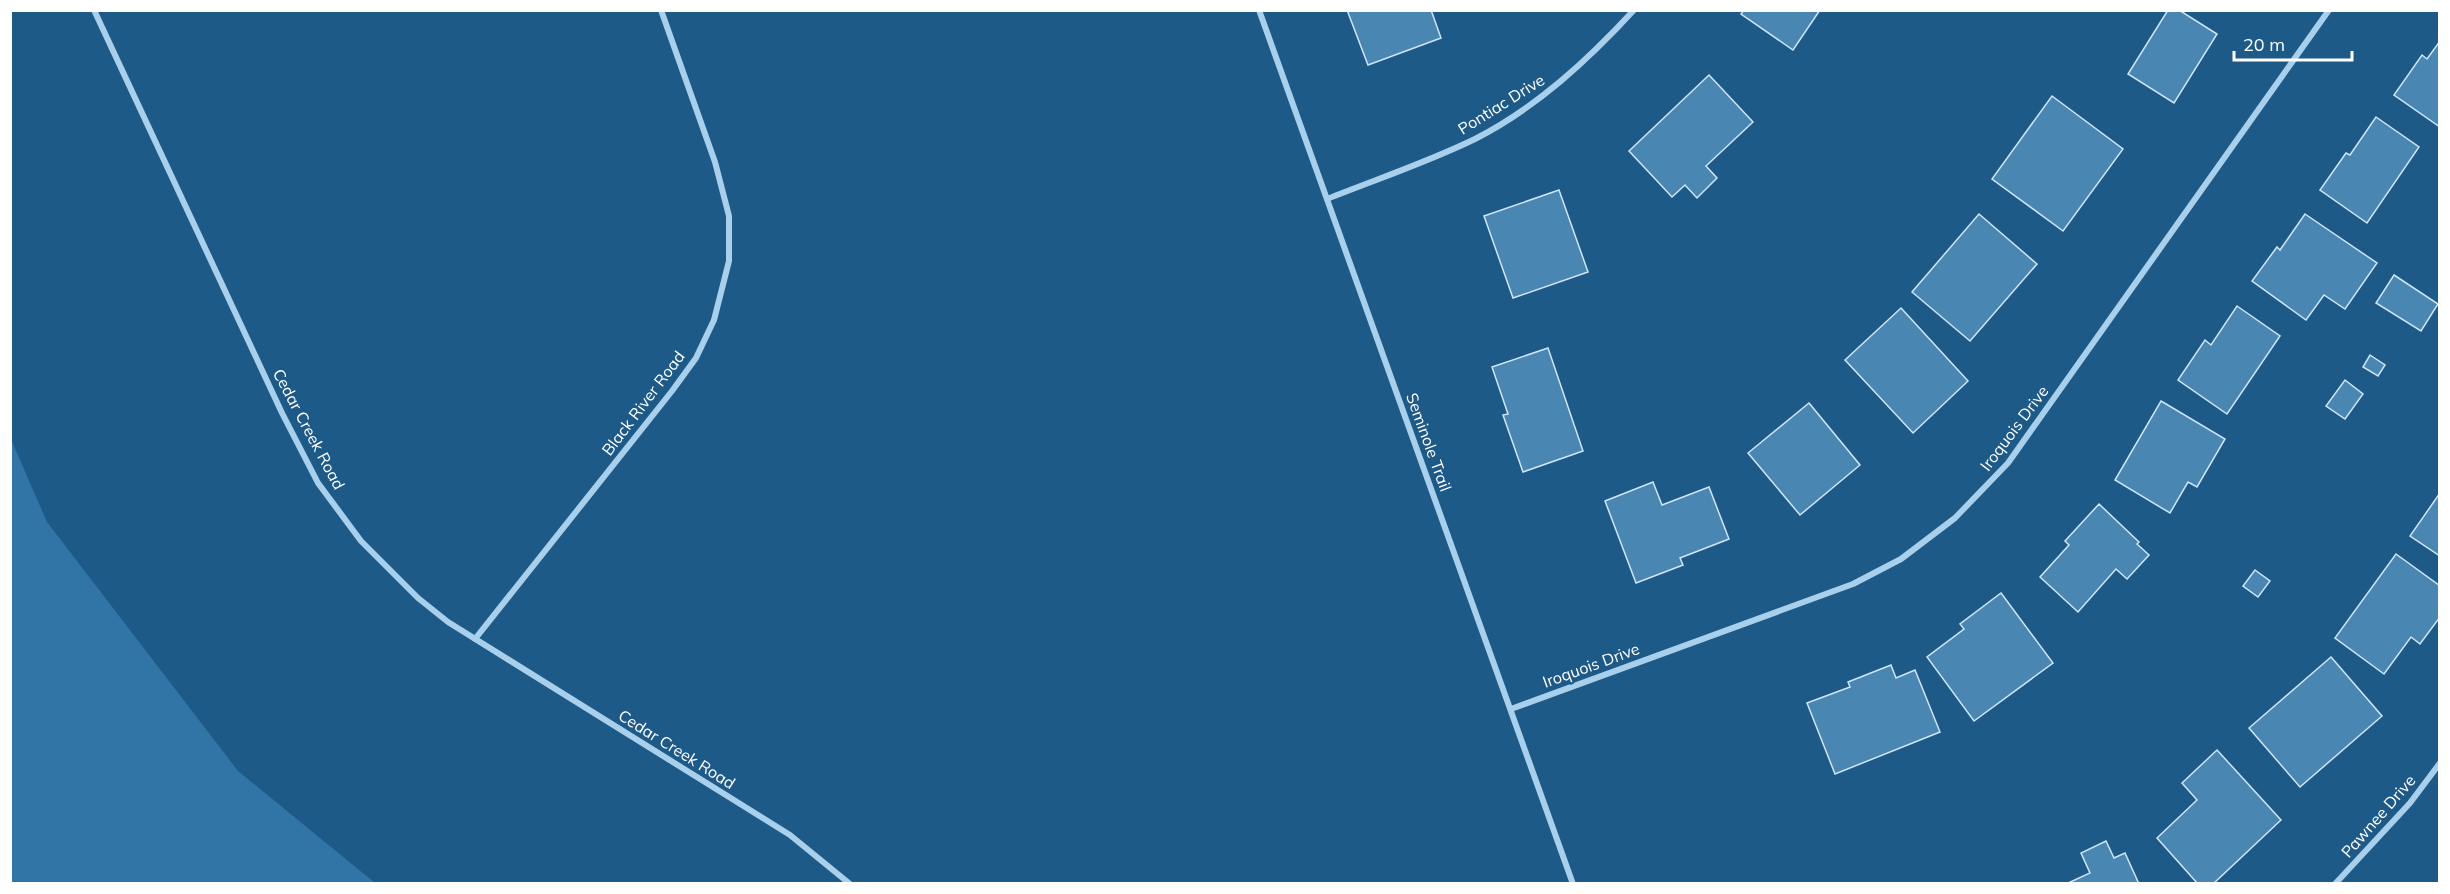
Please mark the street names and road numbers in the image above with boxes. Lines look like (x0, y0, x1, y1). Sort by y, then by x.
street label: Pontiac Drive (1454, 69, 1548, 139)
street label: Black River Road (597, 347, 689, 459)
street label: Cedar Creek Road (269, 365, 349, 493)
street label: Iroquois Drive (1975, 381, 2053, 475)
street label: Seminole Trail (1402, 390, 1456, 494)
street label: Iroquois Drive (1540, 638, 1642, 692)
street label: Cedar Creek Road (615, 705, 739, 793)
street label: Pawnee Drive (2337, 771, 2419, 861)

